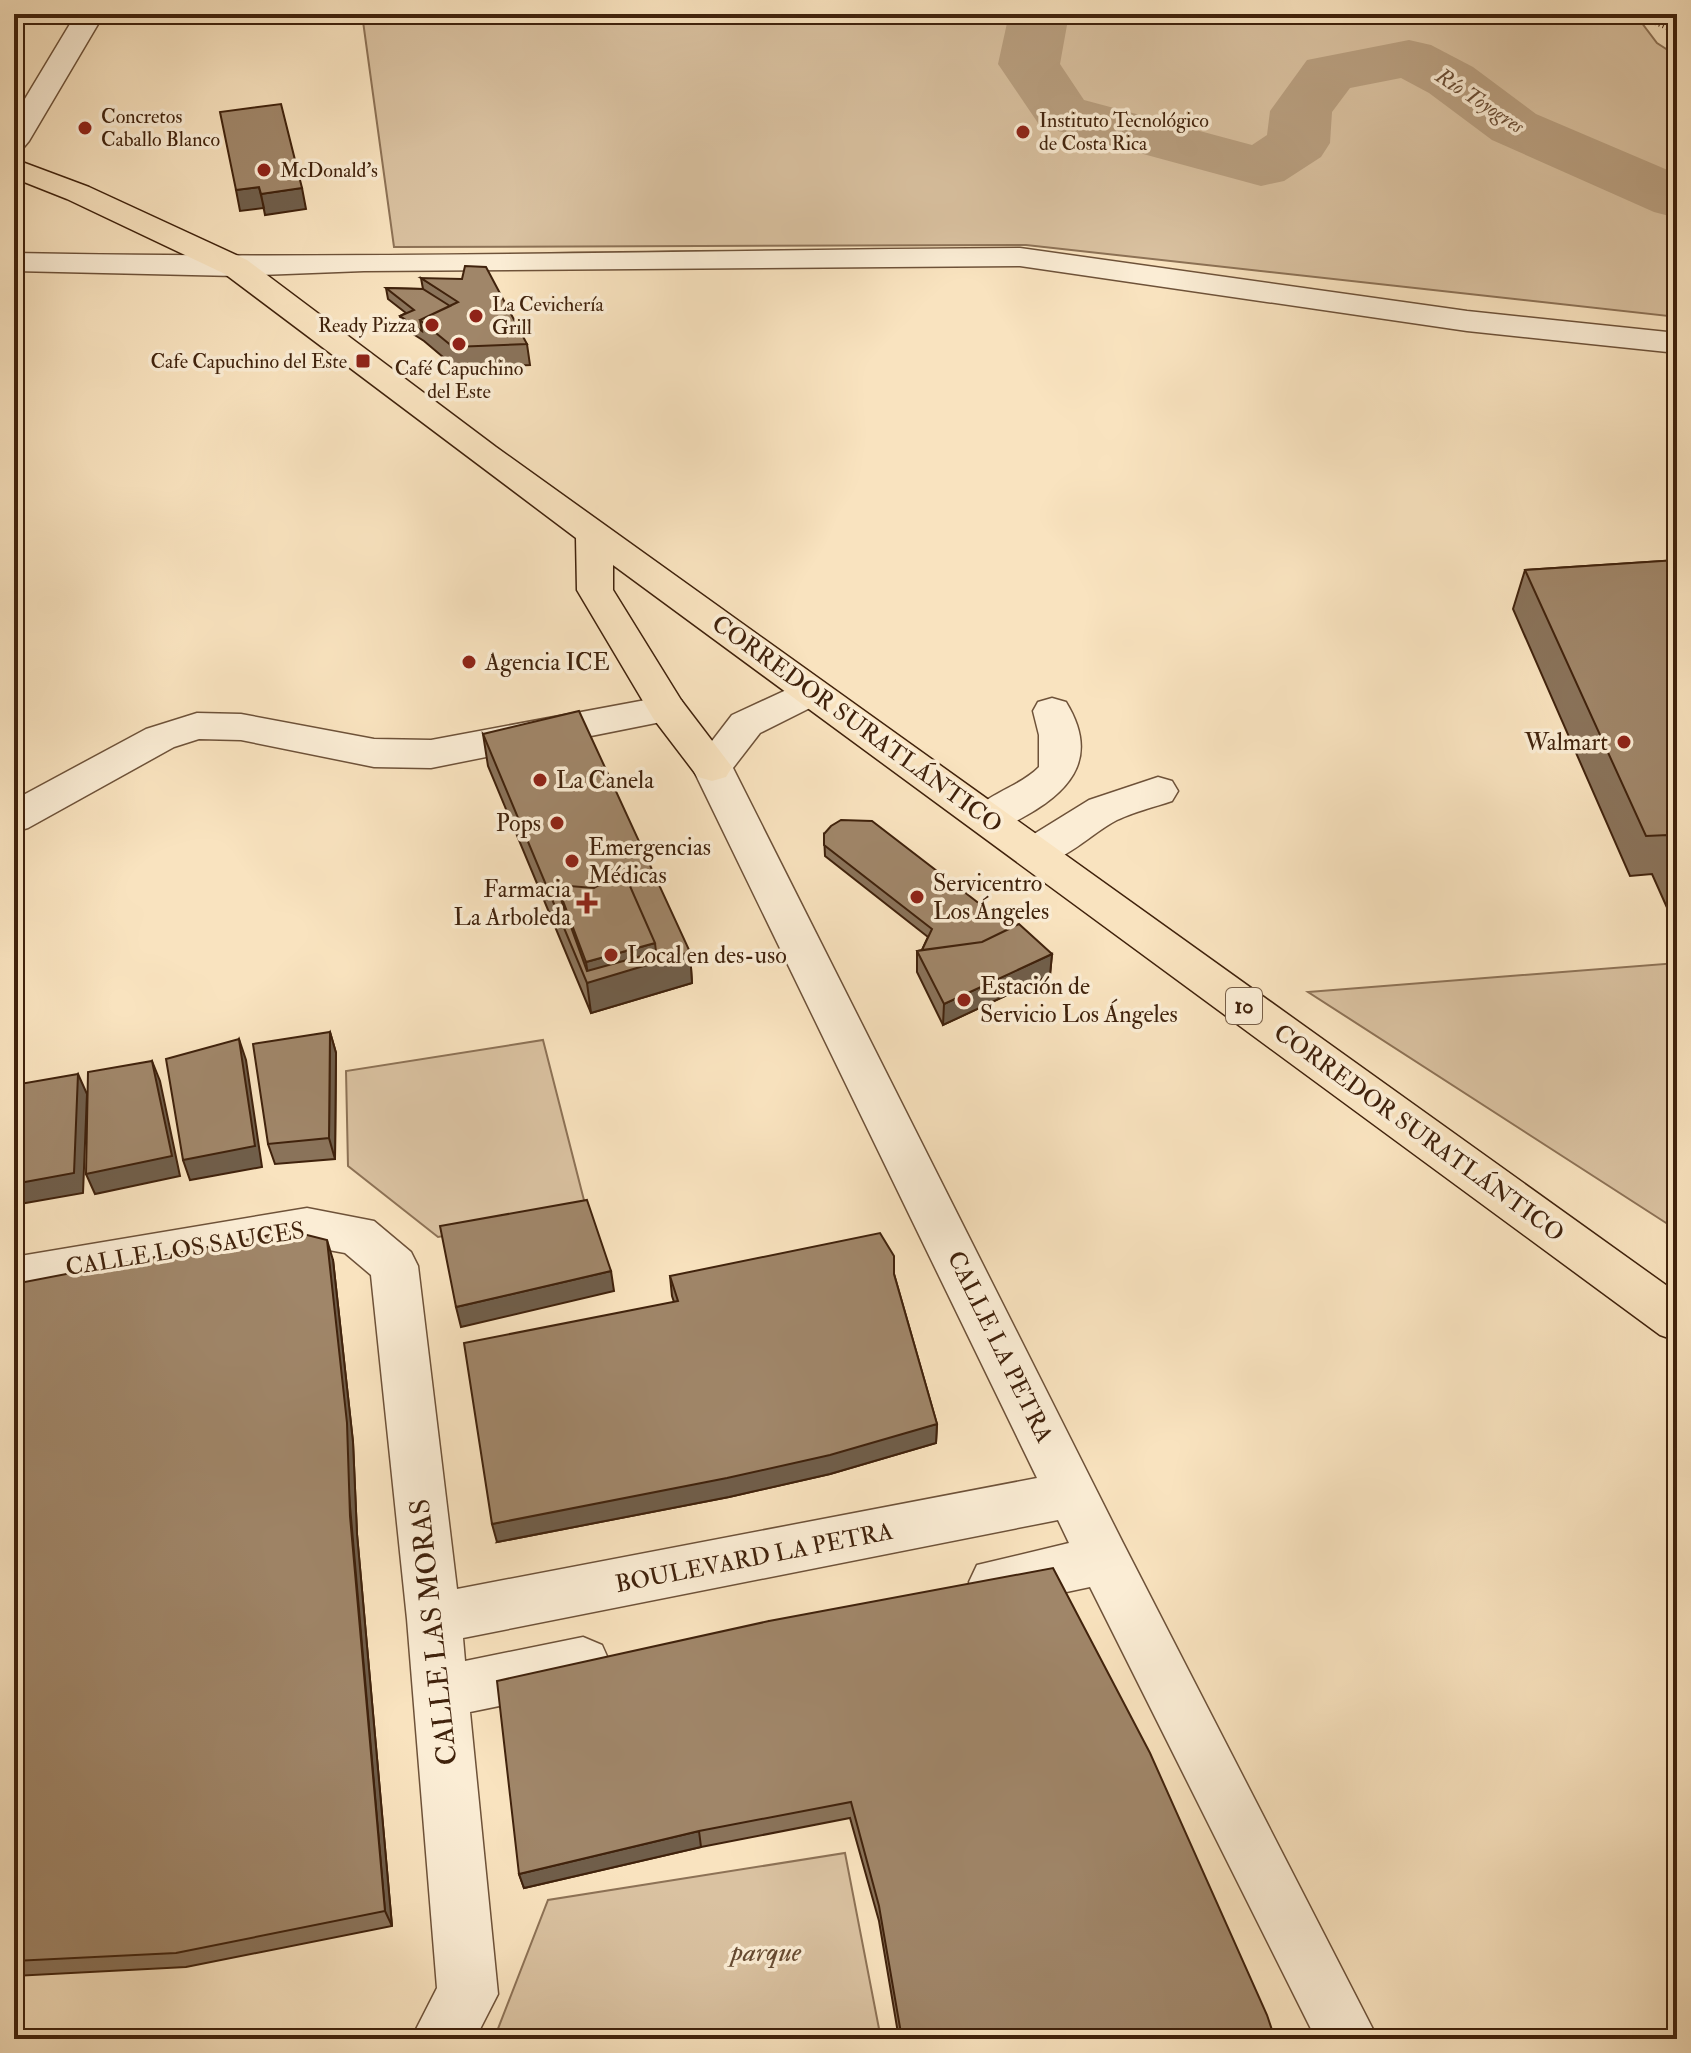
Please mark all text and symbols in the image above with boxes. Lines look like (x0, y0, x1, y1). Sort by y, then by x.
water label: Río Toyogres (1430, 61, 1530, 141)
place label: Concretos Caballo Blanco (101, 104, 220, 152)
place label: Instituto Tecnológico de Costa Rica (1039, 108, 1209, 156)
marker: Concretos Caballo Blanco (76, 119, 94, 137)
marker: Instituto Tecnológico de Costa Rica (1014, 123, 1032, 141)
place label: McDonald's (280, 158, 378, 183)
marker: McDonald's (255, 161, 273, 179)
place label: La Cevichería Grill (492, 292, 604, 340)
marker: La Cevichería Grill (467, 307, 485, 325)
place label: Ready Pizza (318, 313, 417, 338)
marker: Ready Pizza (423, 316, 441, 334)
marker: Café Capuchino del Este (450, 335, 468, 353)
place label: Cafe Capuchino del Este (150, 349, 347, 375)
marker: Cafe Capuchino del Este (354, 352, 372, 370)
place label: Café Capuchino del Este (395, 356, 523, 404)
street label: CORREDOR SURATLÁNTICO (706, 607, 1009, 840)
place label: Agencia ICE (484, 647, 610, 678)
marker: Agencia ICE (460, 653, 478, 671)
place label: Walmart (1523, 727, 1608, 758)
marker: Walmart (1615, 733, 1633, 751)
place label: La Canela (556, 765, 655, 796)
marker: La Canela (531, 771, 549, 789)
place label: Pops (496, 808, 541, 839)
marker: Pops (548, 814, 566, 832)
place label: Emergencias Médicas (588, 832, 711, 891)
marker: Emergencias Médicas (563, 852, 581, 870)
place label: Servicentro Los Ángeles (933, 868, 1049, 927)
place label: Farmacia La Arboleda (454, 874, 572, 933)
marker: Servicentro Los Ángeles (908, 888, 926, 906)
marker: Farmacia La Arboleda (578, 894, 596, 912)
place label: Local en des-uso (627, 940, 787, 971)
marker: Local en des-uso (602, 946, 620, 964)
place label: Estación de Servicio Los Ángeles (980, 971, 1178, 1030)
road number: 10 (1226, 988, 1262, 1024)
marker: Estación de Servicio Los Ángeles (955, 991, 973, 1009)
street label: CORREDOR SURATLÁNTICO (1268, 1016, 1571, 1249)
street label: CALLE LOS SAUCES (63, 1215, 307, 1283)
street label: CALLE LA PETRA (940, 1246, 1060, 1448)
street label: CALLE LAS MORAS (403, 1497, 465, 1767)
street label: BOULEVARD LA PETRA (613, 1516, 895, 1600)
park label: parque (727, 1935, 802, 1970)

